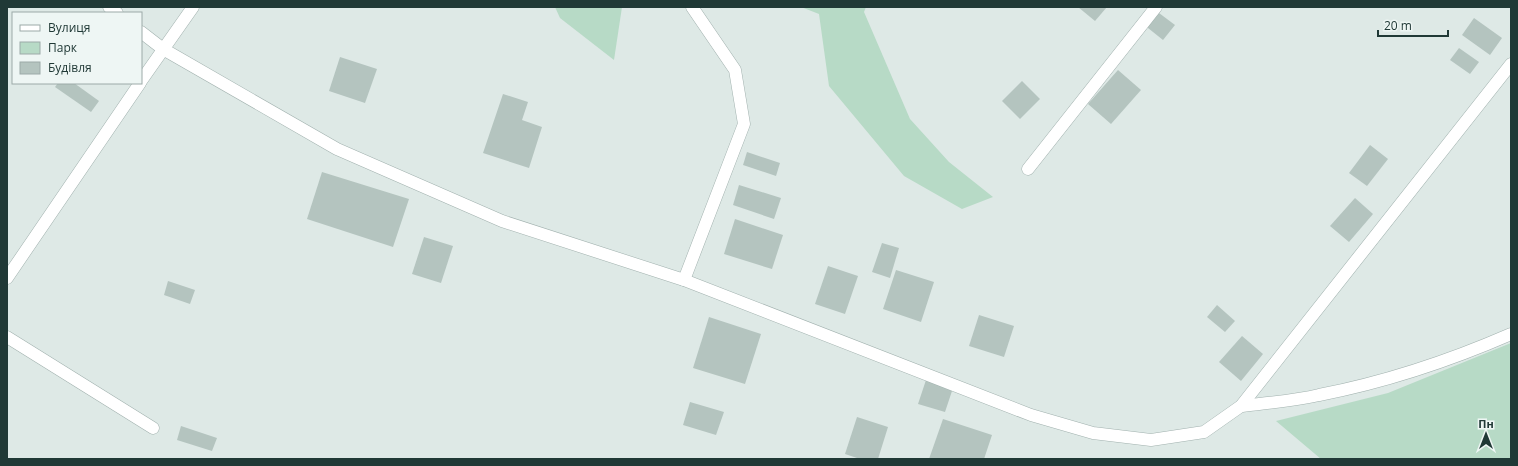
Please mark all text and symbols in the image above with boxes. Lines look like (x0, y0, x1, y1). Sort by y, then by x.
legend (12, 12, 142, 84)
scale bar (1378, 12, 1448, 38)
text: 20 m (1384, 17, 1412, 34)
text: Вулиця (48, 19, 90, 36)
text: Парк (48, 39, 78, 56)
text: Будівля (48, 59, 92, 76)
north arrow (1466, 414, 1506, 454)
text: Пн (1478, 416, 1494, 431)

